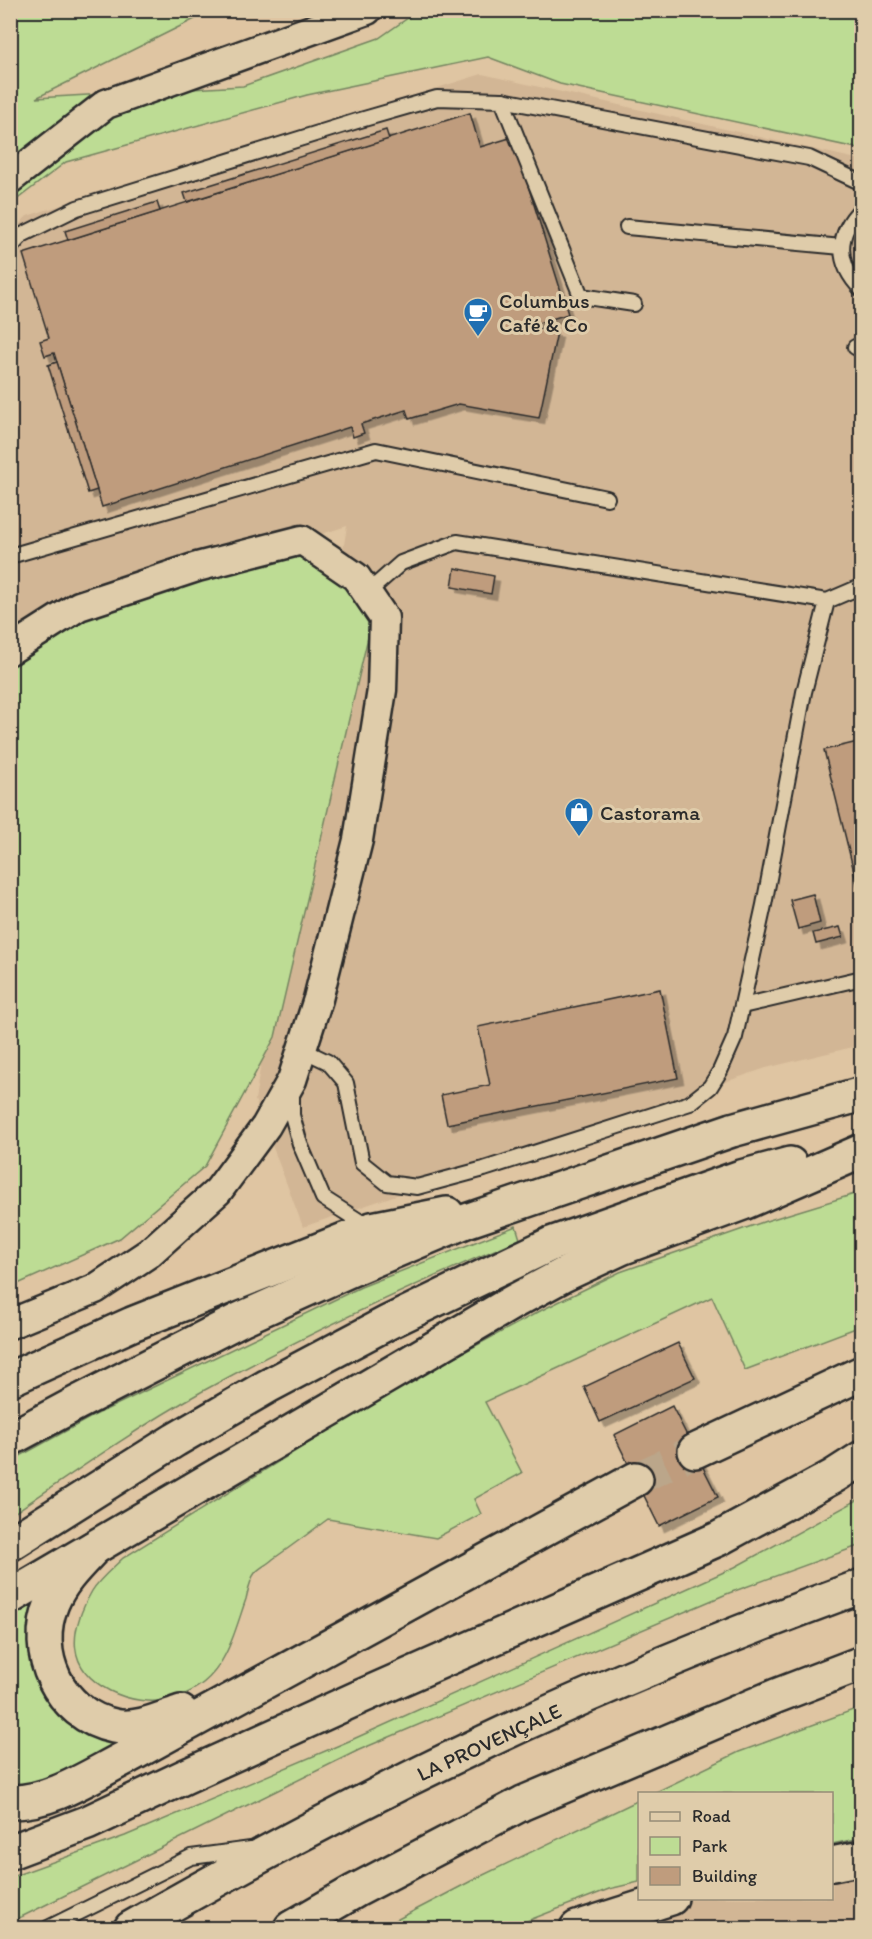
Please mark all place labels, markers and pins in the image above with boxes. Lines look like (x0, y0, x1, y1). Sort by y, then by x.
place label: Columbus Café & Co (499, 288, 590, 337)
cafe icon: Columbus Café & Co (462, 296, 494, 338)
shop icon: Castorama (563, 796, 595, 838)
place label: Castorama (600, 800, 700, 825)

